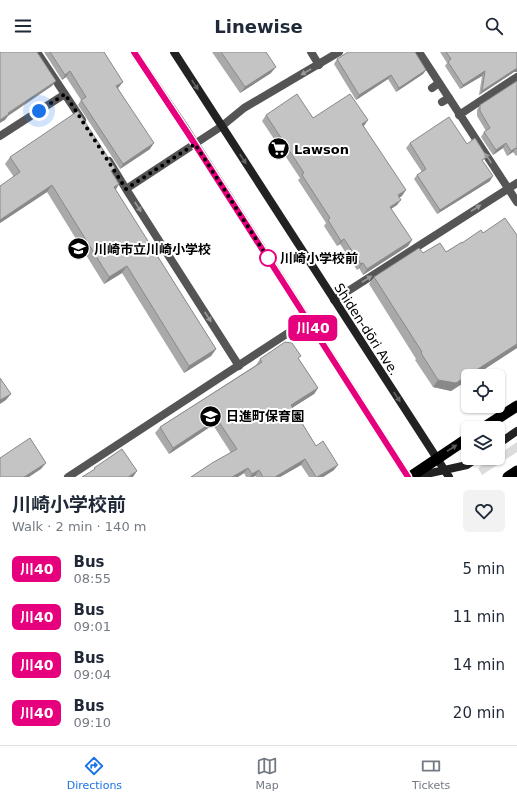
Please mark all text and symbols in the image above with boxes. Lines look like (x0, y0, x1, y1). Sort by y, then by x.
icon: menu (12, 15, 34, 37)
icon: search (483, 15, 505, 37)
text: Linewise (214, 16, 303, 37)
one-way arrow (300, 69, 312, 76)
one-way arrow (192, 79, 199, 91)
your location (29, 101, 49, 121)
supermarket icon: Lawson (265, 136, 291, 162)
place label: Lawson (294, 142, 349, 157)
one-way arrow (240, 153, 247, 165)
one-way arrow (484, 153, 492, 163)
one-way arrow (135, 202, 142, 213)
one-way arrow (470, 205, 482, 212)
school or university icon: 川崎市立川崎小学校 (65, 236, 91, 262)
place label: 川崎市立川崎小学校 (94, 242, 211, 257)
marker: 川崎小学校前 (259, 249, 277, 267)
place label: 川崎小学校前 (280, 251, 358, 266)
one-way arrow (361, 275, 373, 282)
street label: Shiden-dōri Ave. (331, 281, 402, 378)
one-way arrow (205, 311, 212, 323)
line badge: 川40 (290, 315, 336, 341)
text: 川40 (296, 320, 330, 336)
map controls (461, 369, 505, 465)
button: locate (461, 369, 505, 413)
one-way arrow (393, 392, 401, 403)
school or university icon: 日進町保育園 (198, 403, 224, 429)
place label: 日進町保育園 (226, 409, 304, 424)
button: layers (461, 421, 505, 465)
one-way arrow (447, 444, 458, 452)
button: heart (463, 490, 505, 532)
text: 川崎小学校前 (12, 493, 126, 515)
text: Walk · 2 min · 140 m (12, 519, 146, 534)
text: Bus (73, 553, 105, 571)
text: 5 min (462, 560, 505, 578)
text: 川40 (20, 561, 53, 577)
text: 08:55 (73, 571, 111, 586)
text: Bus (73, 601, 105, 619)
text: 11 min (453, 608, 505, 626)
text: 川40 (20, 609, 53, 625)
text: 09:01 (73, 619, 111, 634)
text: Bus (73, 649, 105, 667)
text: 14 min (453, 656, 505, 674)
text: 川40 (20, 657, 53, 673)
text: 09:04 (73, 667, 111, 682)
text: Bus (73, 697, 105, 715)
text: 20 min (453, 704, 505, 722)
text: 川40 (20, 705, 53, 721)
text: 09:10 (73, 715, 111, 730)
tab: Directions (67, 755, 122, 792)
tab: Map (255, 755, 279, 792)
tab: Tickets (412, 755, 450, 792)

